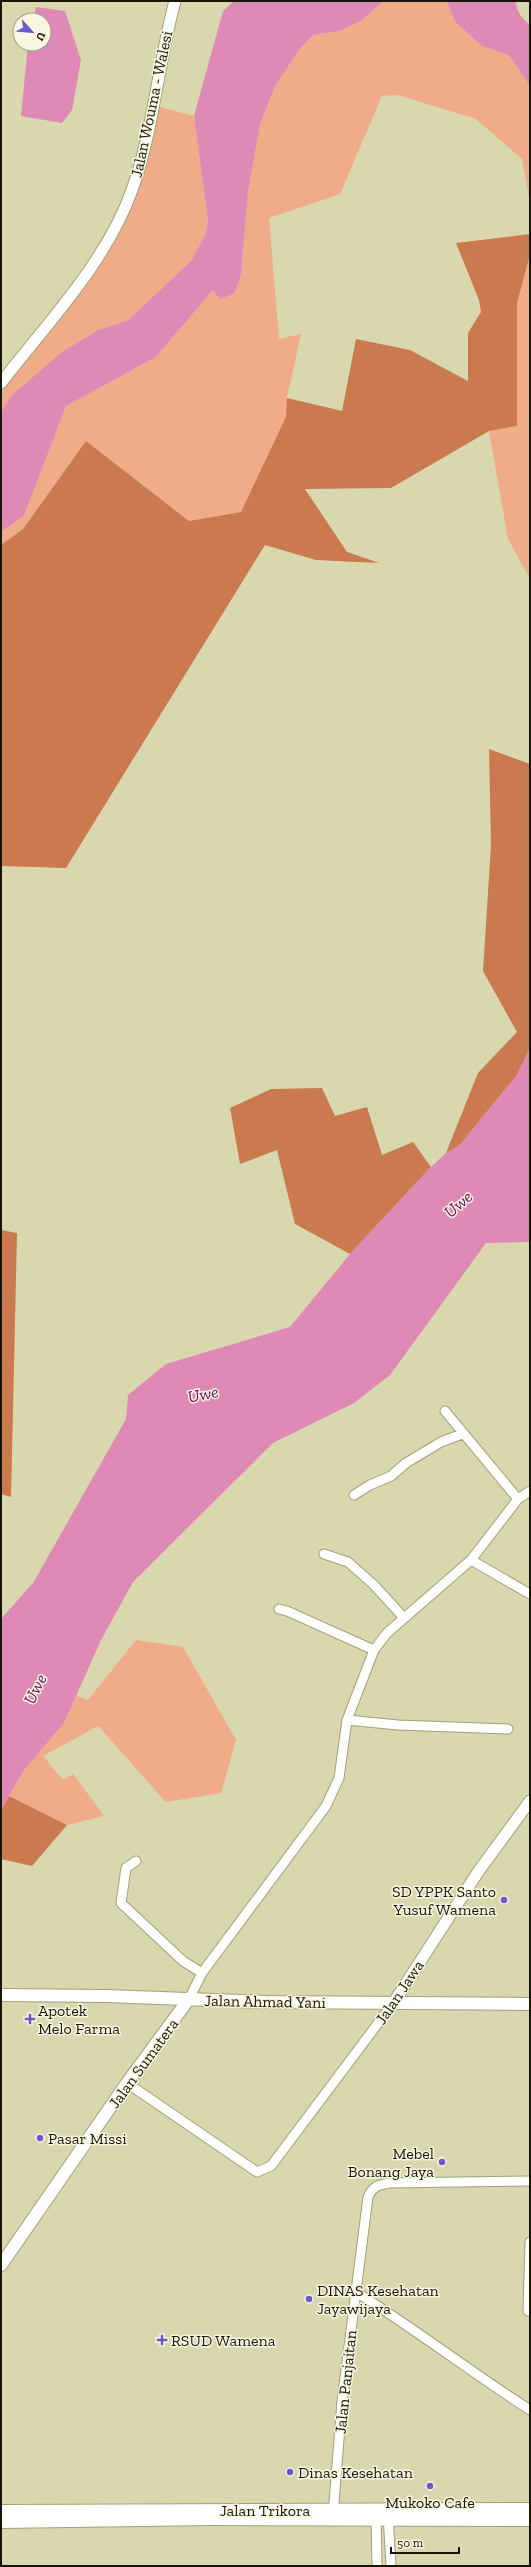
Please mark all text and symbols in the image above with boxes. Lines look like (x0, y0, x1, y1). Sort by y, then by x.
north arrow (12, 12, 52, 52)
street label: Jalan Wouma - Walesi (127, 29, 176, 179)
text: U (33, 30, 48, 43)
water label: Uwe (440, 1186, 476, 1222)
water label: Uwe (186, 1381, 220, 1407)
water label: Uwe (19, 1671, 51, 1707)
place label: SD YPPK Santo Yusuf Wamena (392, 1882, 496, 1919)
marker: SD YPPK Santo Yusuf Wamena (499, 1895, 509, 1905)
street label: Jalan Jawa (371, 1956, 428, 2028)
street label: Jalan Ahmad Yani (204, 1991, 327, 2012)
place label: Apotek Melo Farma (38, 2001, 120, 2038)
marker: Apotek Melo Farma (25, 2014, 35, 2024)
street label: Jalan Sumatera (104, 2014, 182, 2112)
place label: Pasar Missi (48, 2129, 127, 2148)
marker: Pasar Missi (35, 2133, 45, 2143)
place label: Mebel Bonang Jaya (348, 2144, 434, 2181)
marker: Mebel Bonang Jaya (437, 2157, 447, 2167)
place label: DINAS Kesehatan Jayawijaya (317, 2281, 440, 2318)
marker: DINAS Kesehatan Jayawijaya (304, 2294, 314, 2304)
street label: Jalan Panjaitan (331, 2328, 360, 2435)
place label: RSUD Wamena (171, 2331, 276, 2350)
marker: RSUD Wamena (156, 2334, 168, 2346)
place label: Dinas Kesehatan (298, 2463, 414, 2482)
marker: Dinas Kesehatan (285, 2467, 295, 2477)
marker: Mukoko Cafe (425, 2481, 435, 2491)
place label: Mukoko Cafe (385, 2493, 475, 2512)
street label: Jalan Trikora (220, 2501, 311, 2520)
scale bar (391, 2529, 459, 2555)
text: 50 m (397, 2536, 424, 2550)

